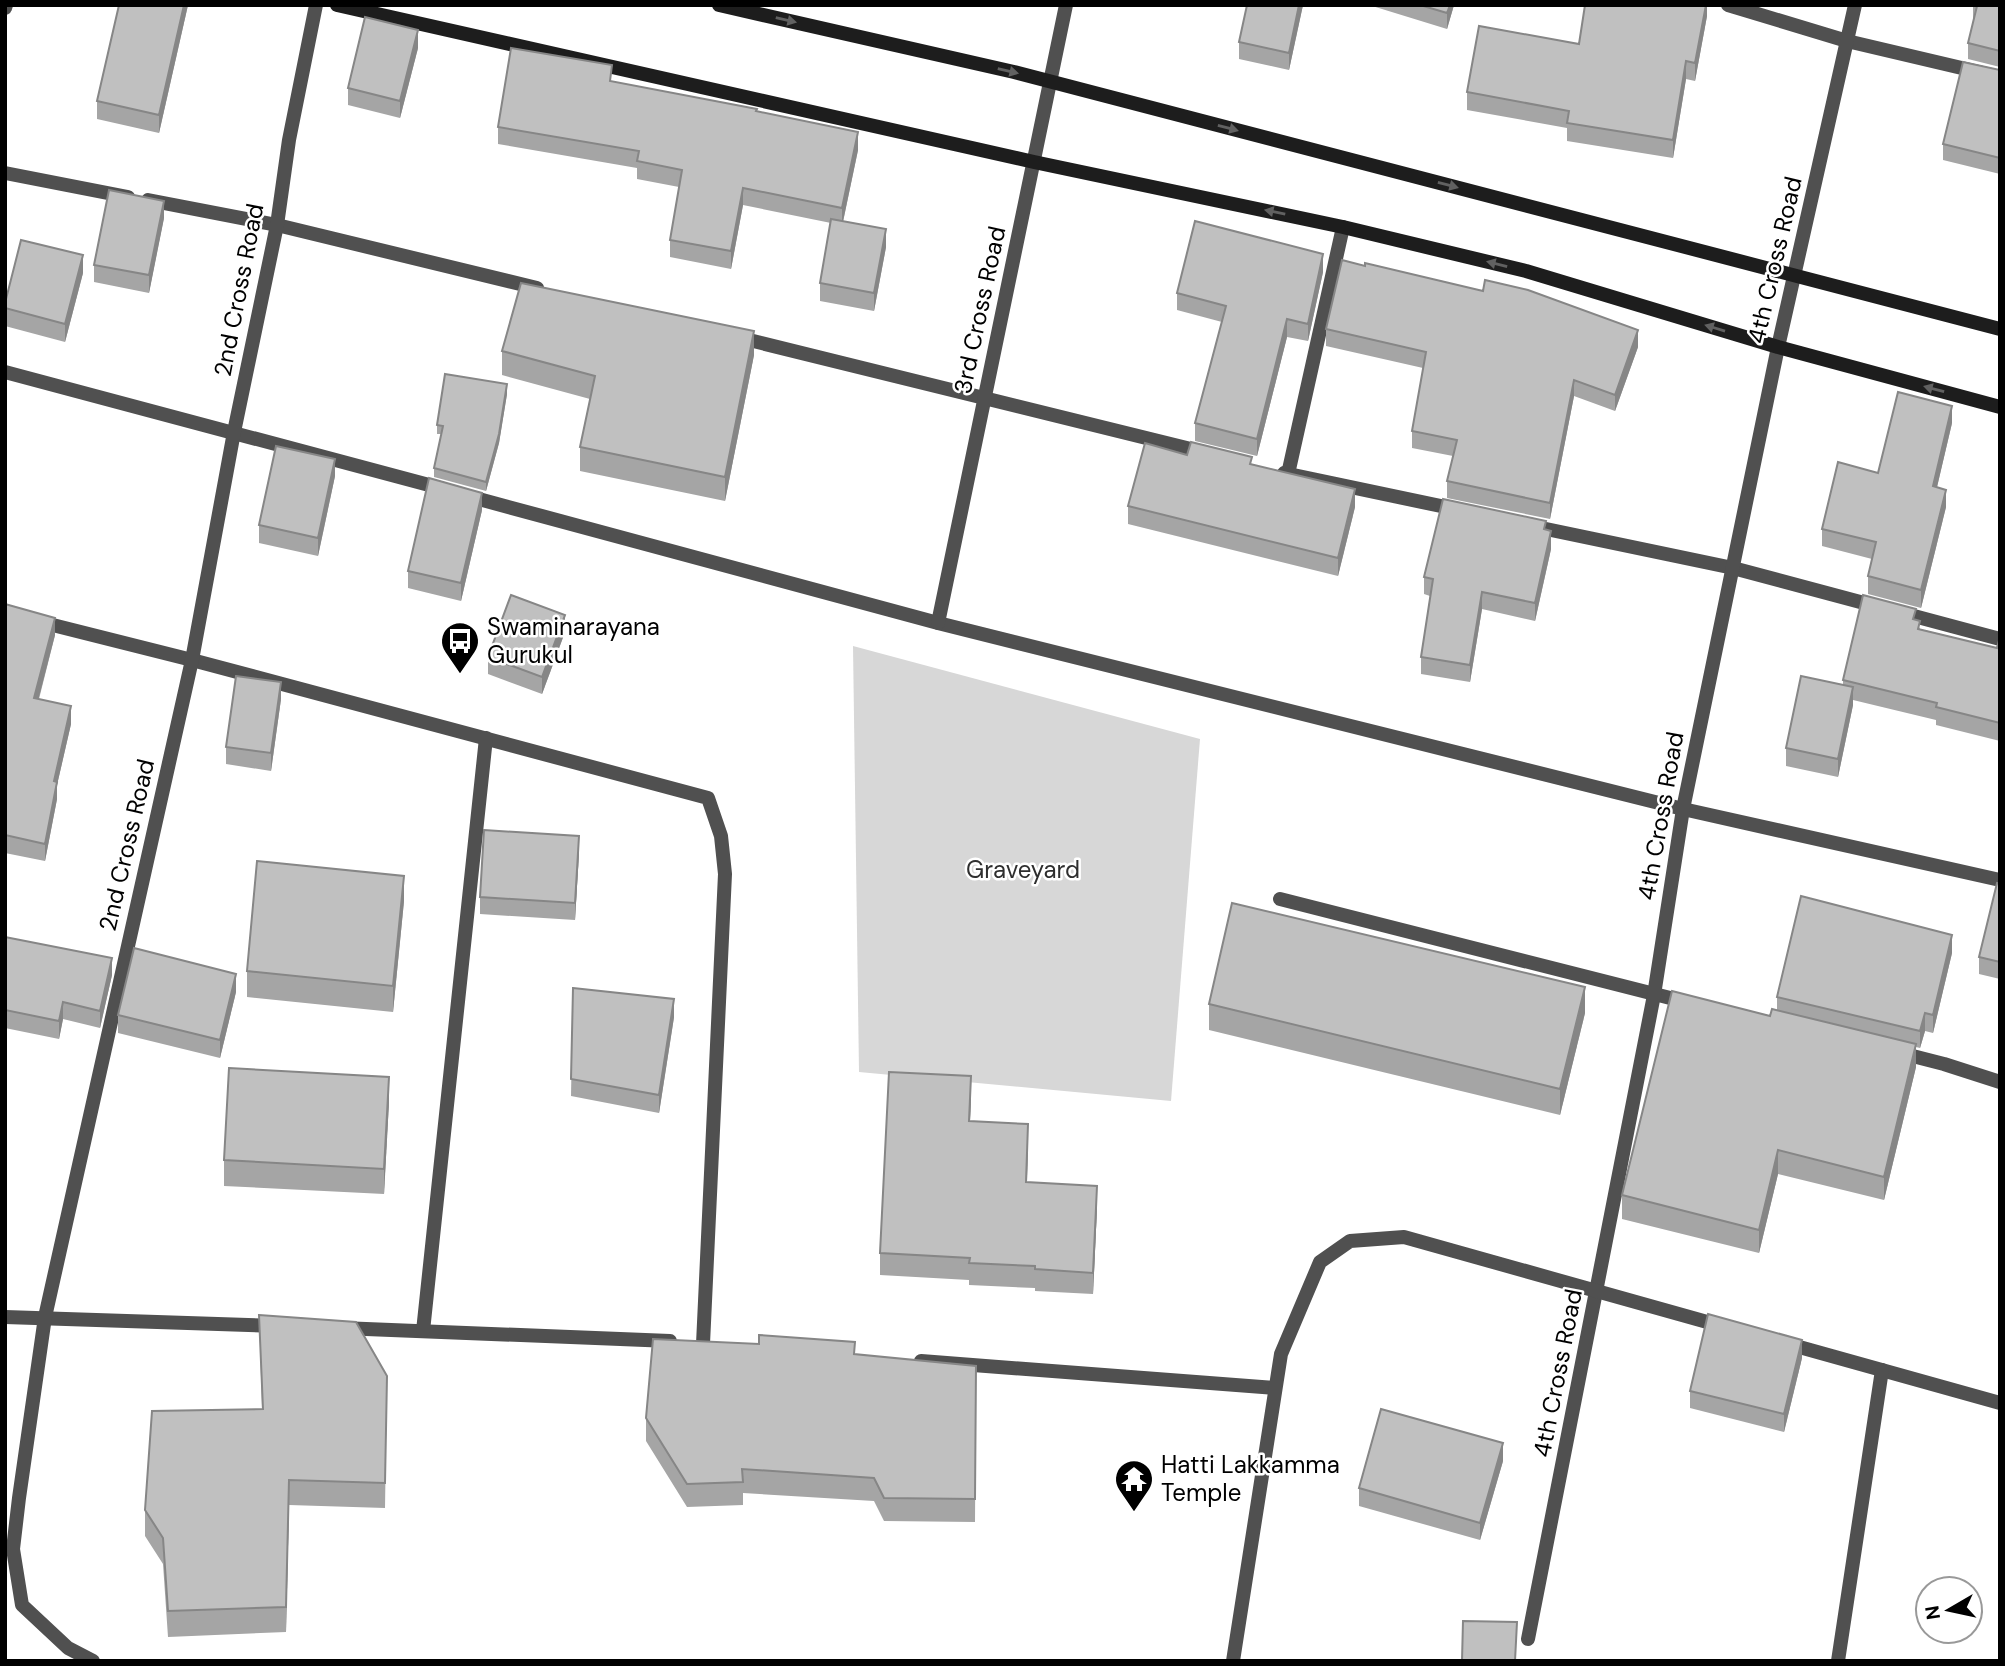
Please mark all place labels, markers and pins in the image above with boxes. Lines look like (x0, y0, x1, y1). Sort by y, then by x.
place label: Swaminarayana Gurukul (487, 611, 660, 670)
bus stop icon: Swaminarayana Gurukul (439, 620, 481, 675)
place label: Hatti Lakkamma Temple (1161, 1449, 1340, 1508)
temple icon: Hatti Lakkamma Temple (1113, 1458, 1155, 1513)

